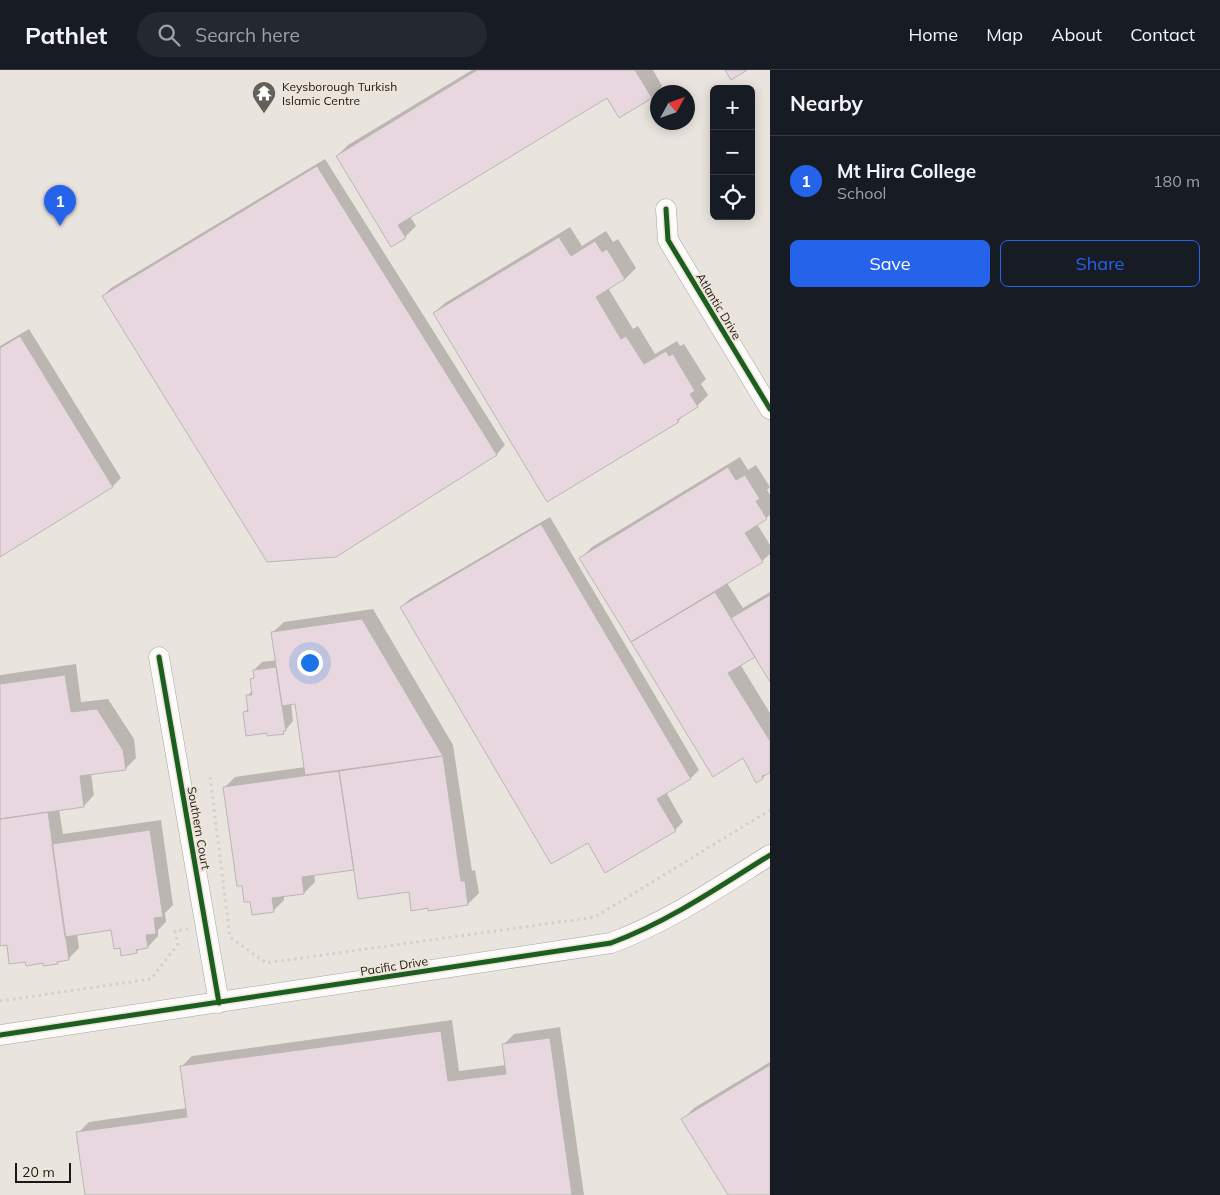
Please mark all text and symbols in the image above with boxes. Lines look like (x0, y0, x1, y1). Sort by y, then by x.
search box (137, 12, 487, 57)
text: Pathlet (25, 20, 107, 50)
icon: search (155, 21, 183, 49)
text: Search here (195, 23, 300, 47)
text: Home (908, 23, 958, 46)
text: Map (986, 23, 1023, 46)
text: About (1051, 23, 1102, 46)
text: Contact (1130, 23, 1195, 46)
place label: Keysborough Turkish Islamic Centre (282, 79, 397, 108)
temple icon: Keysborough Turkish Islamic Centre (251, 80, 277, 114)
north arrow (650, 85, 695, 130)
map controls (710, 85, 755, 220)
button: + (710, 85, 755, 130)
text: Nearby (790, 90, 863, 116)
button: − (710, 130, 755, 175)
text: Mt Hira College (837, 159, 976, 183)
text: 1 (801, 171, 811, 191)
text: 180 m (1153, 171, 1200, 191)
button: locate (710, 175, 755, 220)
text: School (837, 183, 886, 203)
pin: 1 (44, 185, 76, 226)
button: Save (790, 240, 990, 287)
button: Share (1000, 240, 1200, 287)
street label: Atlantic Drive (693, 270, 745, 342)
your location (297, 650, 323, 676)
street label: Southern Court (184, 785, 214, 871)
street label: Pacific Drive (359, 953, 429, 979)
scale bar (15, 1160, 71, 1183)
text: 20 m (22, 1163, 55, 1181)

